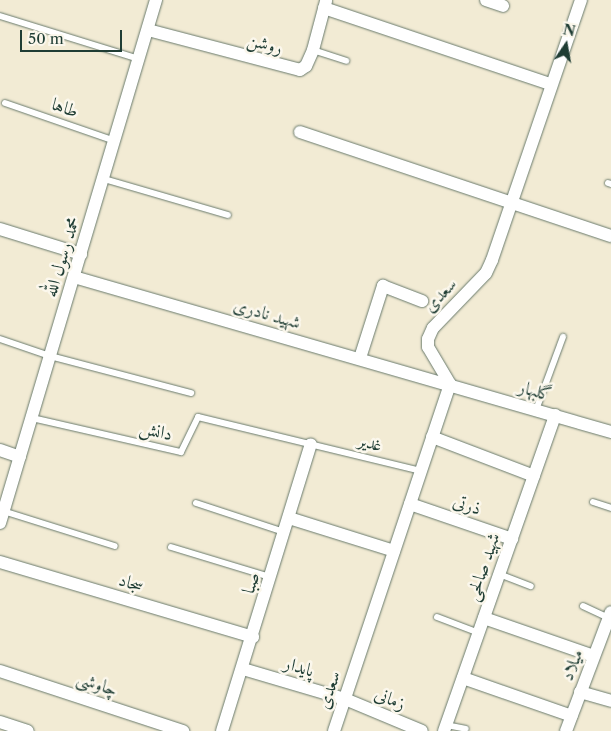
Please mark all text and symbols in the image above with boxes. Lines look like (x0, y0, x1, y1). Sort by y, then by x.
scale bar (22, 20, 125, 52)
north arrow (541, 20, 591, 70)
text: N (561, 20, 577, 40)
text: 50 m (28, 29, 64, 48)
street label: روشن (245, 29, 285, 59)
street label: طاها (49, 93, 81, 123)
street label: محمد رسول الله (40, 214, 84, 300)
street label: سعدی (419, 273, 461, 317)
street label: شهید نادری (231, 294, 303, 334)
street label: گلبهار (516, 376, 554, 406)
street label: دانش (137, 417, 175, 445)
street label: غدیر (356, 430, 384, 456)
street label: ذرتی (450, 490, 484, 520)
street label: شهید صالحی (461, 530, 505, 604)
street label: سجاد (116, 569, 146, 597)
street label: صبا (238, 570, 264, 596)
street label: میلاد (556, 646, 588, 684)
street label: پایدار (281, 652, 317, 682)
street label: چاوشی (74, 667, 120, 701)
street label: سعدی (313, 668, 345, 712)
street label: زمانی (371, 683, 409, 715)

